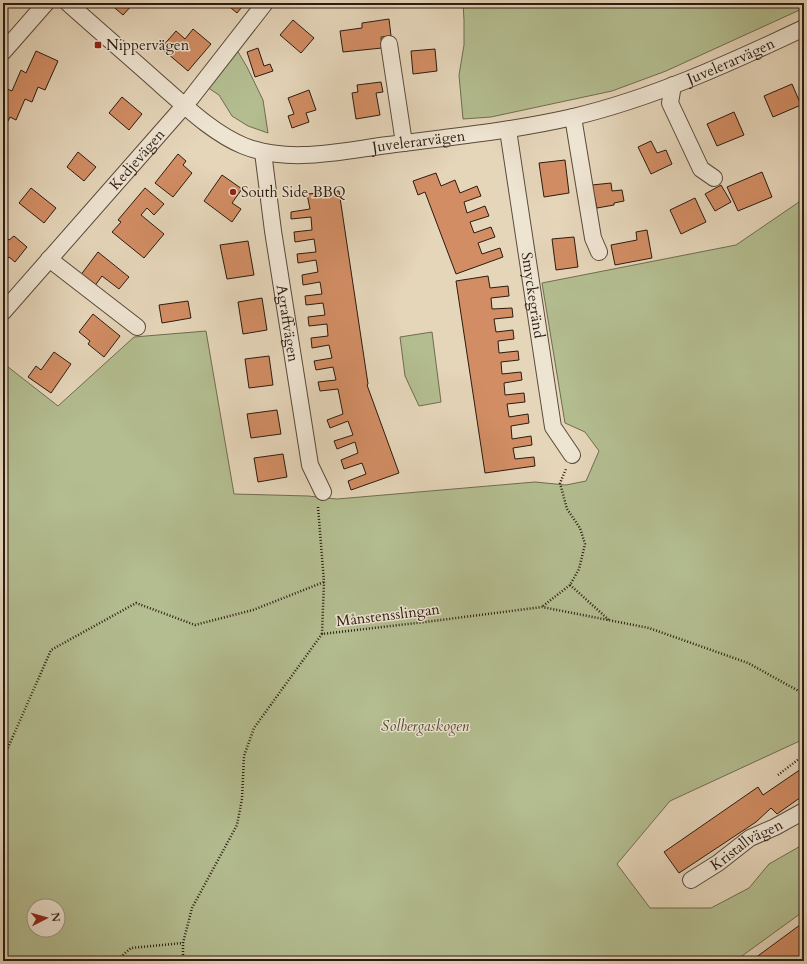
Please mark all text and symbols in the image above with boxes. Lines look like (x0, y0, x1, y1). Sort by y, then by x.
street label: Juvelerarvägen (682, 33, 778, 90)
place label: Nippervägen (106, 35, 190, 55)
marker: Nippervägen (93, 40, 103, 50)
street label: Kedjevägen (105, 124, 170, 194)
street label: Juvelerarvägen (369, 125, 467, 157)
place label: South Side BBQ (241, 182, 346, 202)
marker: South Side BBQ (228, 187, 238, 197)
street label: Smyckegränd (517, 251, 549, 340)
street label: Agraffvägen (272, 283, 304, 364)
street label: Månstensslingan (335, 599, 441, 631)
park label: Solbergaskogen (381, 716, 470, 736)
street label: Kristallvägen (707, 814, 787, 875)
north arrow (26, 898, 66, 938)
text: N (47, 911, 63, 923)

